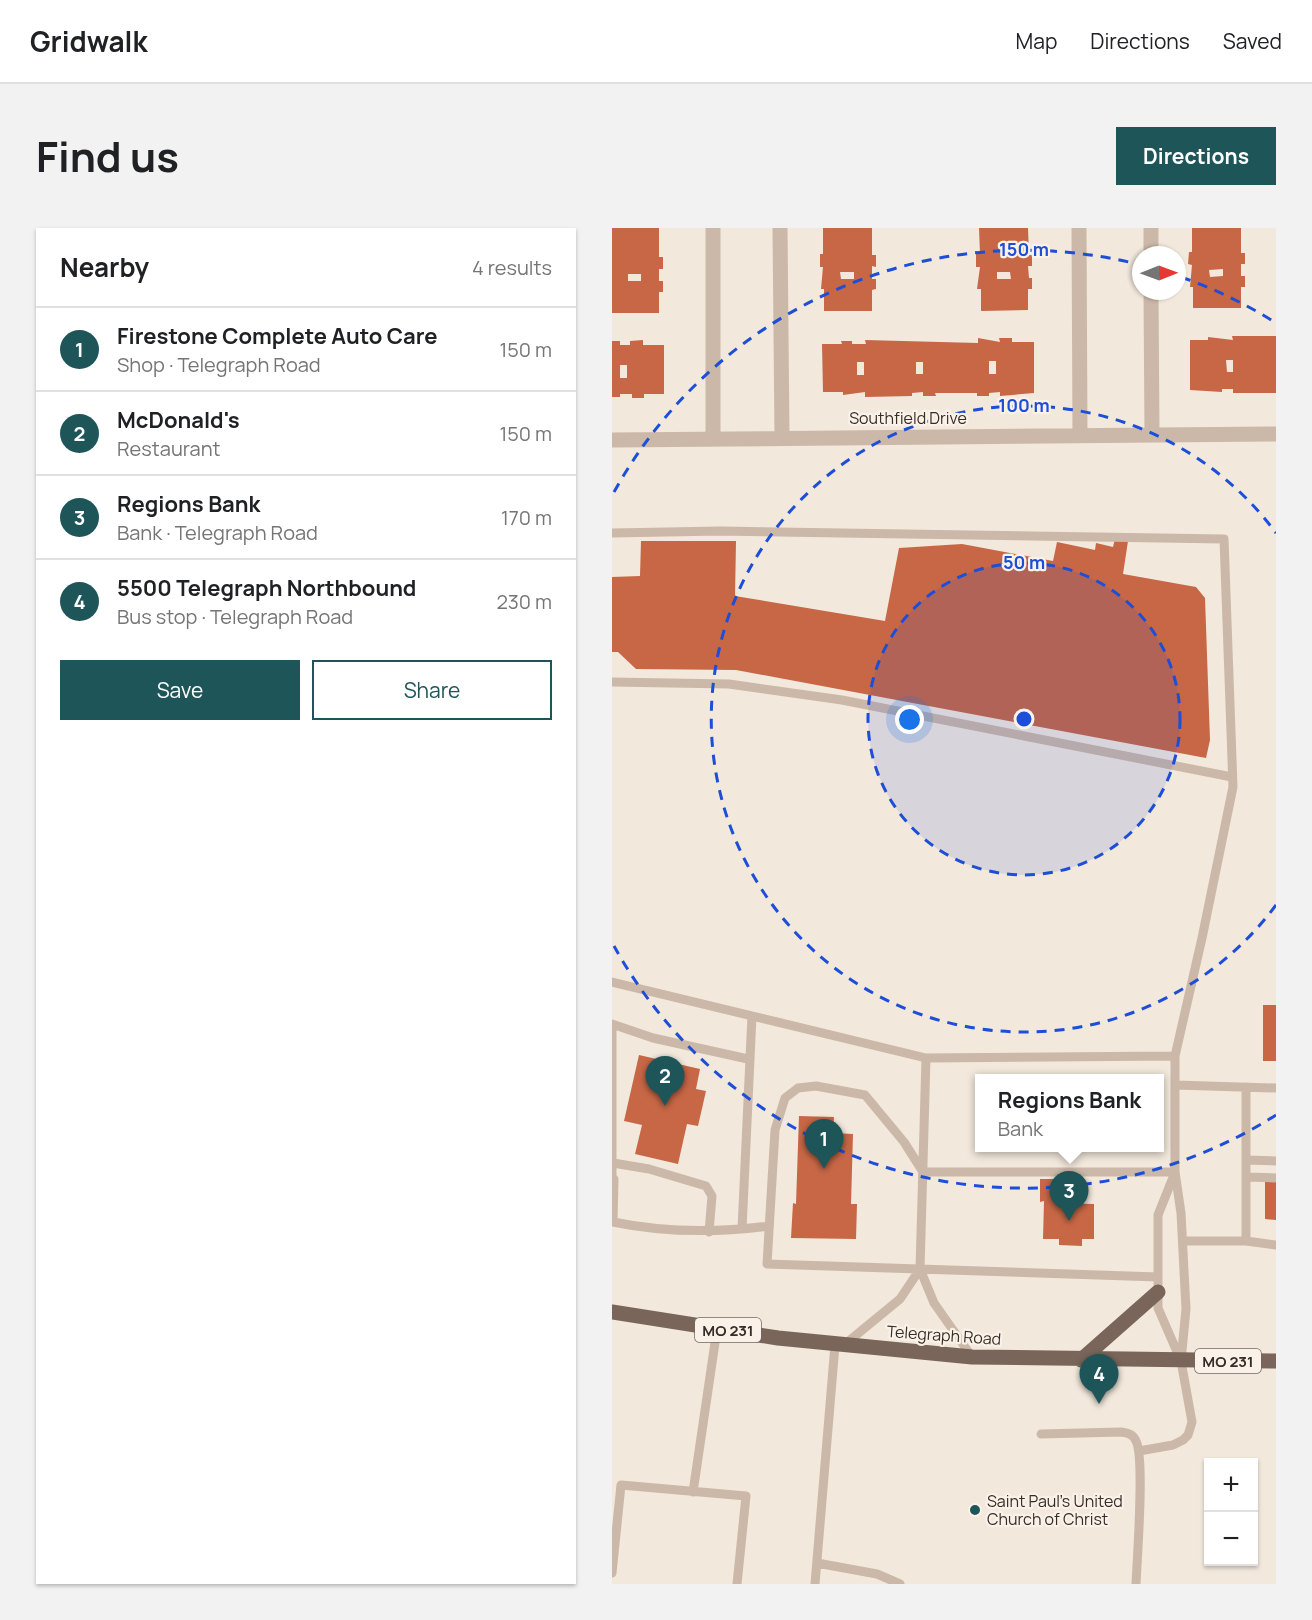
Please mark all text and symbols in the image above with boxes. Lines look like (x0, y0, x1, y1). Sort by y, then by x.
text: Gridwalk (30, 22, 147, 60)
text: Map (1016, 27, 1057, 55)
text: Directions (1090, 27, 1190, 55)
text: Saved (1223, 27, 1282, 55)
text: Find us (36, 127, 179, 185)
button: Directions (1116, 127, 1276, 185)
text: 150 m (999, 237, 1049, 261)
north arrow (1132, 246, 1186, 300)
text: Nearby (60, 249, 149, 285)
text: 4 results (472, 254, 552, 281)
text: Firestone Complete Auto Care (117, 321, 437, 351)
text: 1 (75, 336, 84, 363)
text: 150 m (499, 336, 552, 363)
text: Shop · Telegraph Road (117, 351, 321, 378)
text: 100 m (998, 393, 1050, 417)
text: McDonald's (117, 405, 240, 435)
street label: Southfield Drive (849, 407, 967, 429)
text: 2 (74, 420, 85, 447)
text: 150 m (499, 420, 552, 447)
text: Restaurant (117, 435, 221, 462)
text: Regions Bank (117, 489, 260, 519)
text: 3 (74, 504, 85, 531)
text: 170 m (501, 504, 552, 531)
text: Bank · Telegraph Road (117, 519, 318, 546)
text: 50 m (1003, 550, 1045, 574)
text: 5500 Telegraph Northbound (117, 573, 416, 603)
text: 4 (73, 588, 86, 615)
text: 230 m (496, 588, 552, 615)
text: Bus stop · Telegraph Road (117, 603, 353, 630)
button: Save (60, 660, 300, 720)
button: Share (312, 660, 552, 720)
your location (895, 705, 924, 734)
centre of rings (1014, 709, 1034, 729)
pin: 2 (646, 1056, 684, 1106)
popup (975, 1074, 1164, 1152)
text: Regions Bank (998, 1085, 1141, 1115)
text: Bank (998, 1115, 1043, 1142)
pin: 1 (804, 1120, 844, 1169)
pin: 3 (1050, 1172, 1088, 1221)
road number: MO 231 (695, 1318, 761, 1342)
street label: Telegraph Road (886, 1320, 1002, 1350)
road number: MO 231 (1195, 1349, 1261, 1373)
pin: 4 (1080, 1354, 1118, 1404)
map controls (1204, 1458, 1258, 1566)
button: + (1204, 1458, 1258, 1512)
place label: Saint Paul's United Church of Christ (987, 1490, 1123, 1530)
marker: Saint Paul's United Church of Christ (968, 1503, 982, 1517)
button: − (1204, 1512, 1258, 1566)

